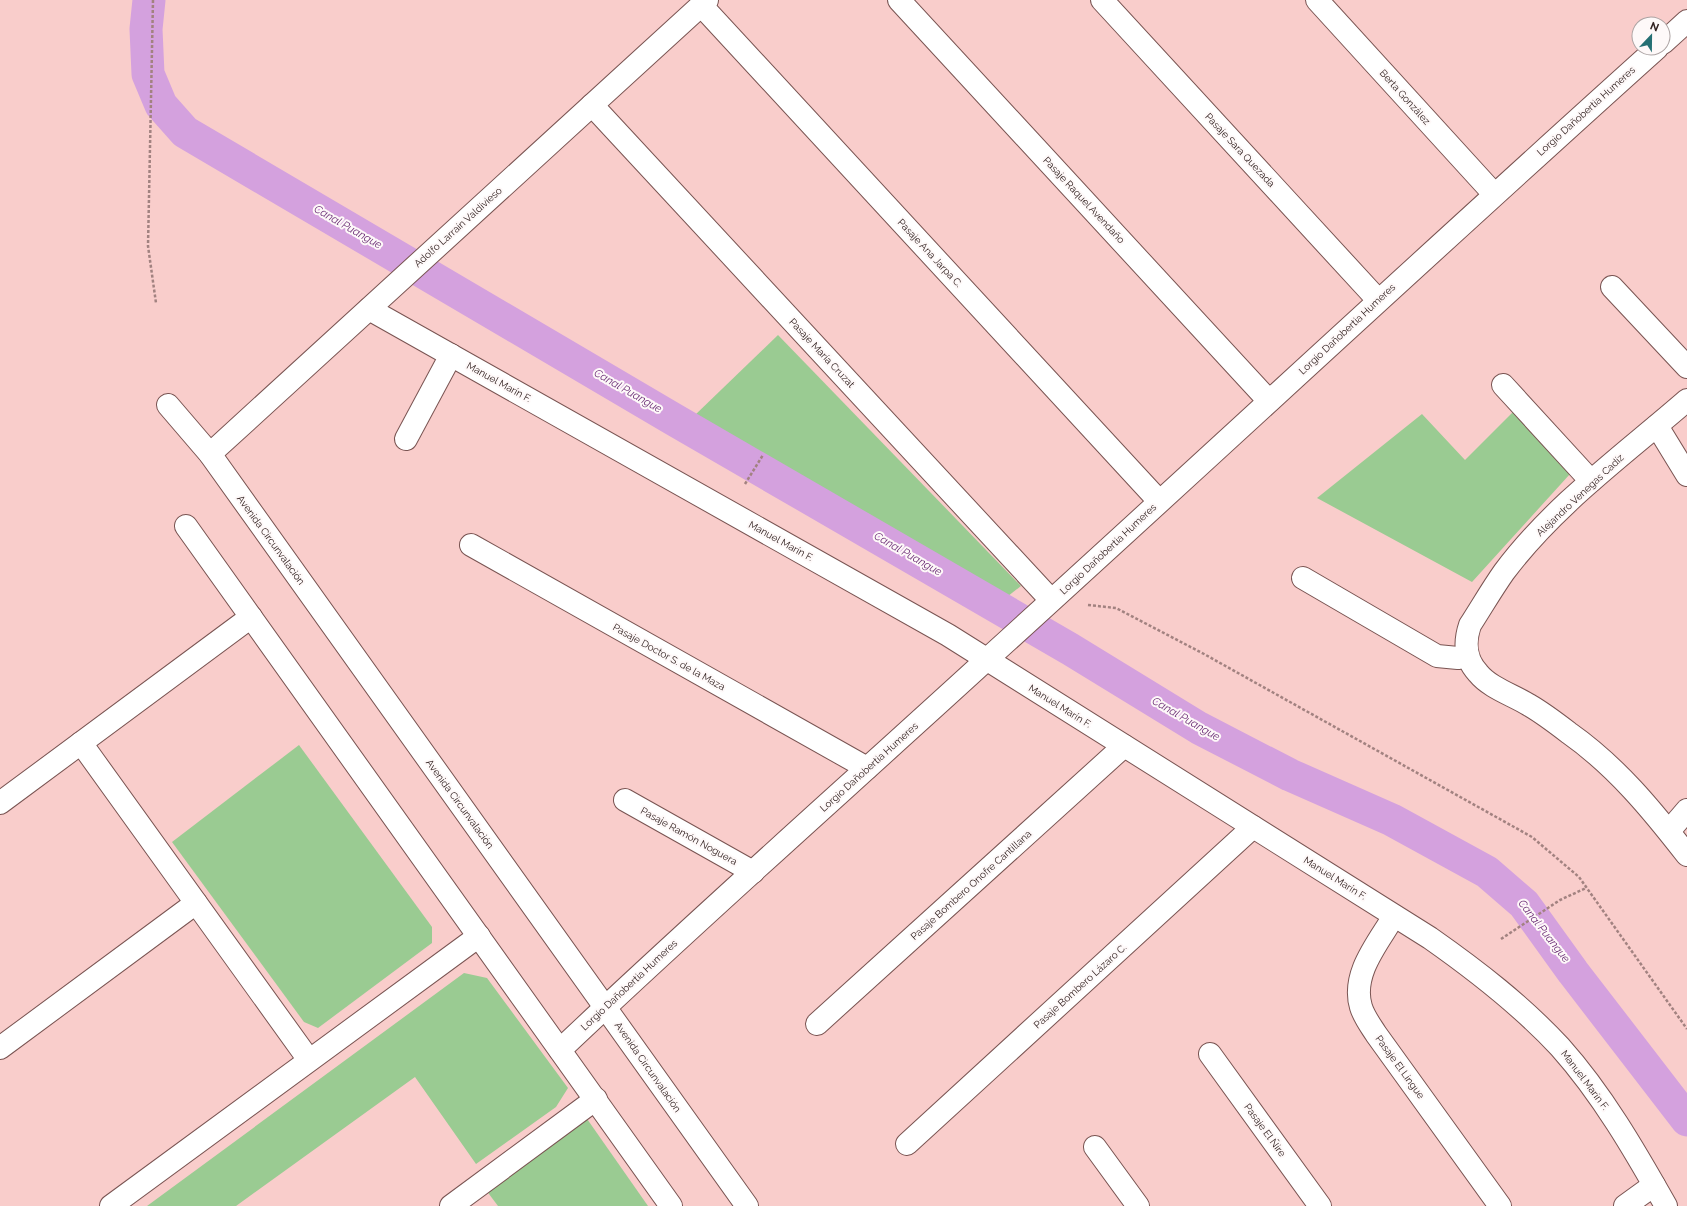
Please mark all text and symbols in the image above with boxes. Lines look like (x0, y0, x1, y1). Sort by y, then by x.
north arrow (1631, 16, 1671, 56)
text: N (1648, 20, 1661, 35)
street label: Lorgio Dañobertia Humeres (1535, 64, 1637, 158)
street label: Berta González (1377, 67, 1433, 127)
street label: Pasaje Sara Quezada (1203, 111, 1277, 189)
street label: Pasaje Raquel Avendaño (1041, 155, 1127, 245)
street label: Adolfo Larraín Valdivieso (412, 185, 504, 269)
water label: Canal Puangue (312, 202, 384, 252)
street label: Pasaje Ana Jarpa C. (896, 217, 965, 289)
street label: Lorgio Dañobertia Humeres (1297, 281, 1398, 377)
street label: Pasaje María Cruzat (787, 316, 857, 390)
street label: Manuel Marín F. (465, 360, 533, 404)
water label: Canal Puangue (592, 366, 664, 416)
street label: Alejandro Venegas Cadíz (1534, 452, 1626, 538)
street label: Avenida Circunvalación (235, 493, 307, 587)
street label: Lorgio Dañobertia Humeres (1058, 501, 1159, 597)
street label: Manuel Marín F. (747, 519, 815, 563)
water label: Canal Puangue (872, 529, 944, 579)
street label: Pasaje Doctor S. de la Maza (611, 621, 727, 693)
street label: Manuel Marín F. (1027, 682, 1093, 730)
water label: Canal Puangue (1150, 694, 1222, 744)
street label: Lorgio Dañobertia Humeres (818, 720, 920, 814)
street label: Avenida Circunvalación (424, 757, 496, 851)
street label: Pasaje Ramón Noguera (639, 805, 739, 867)
street label: Pasaje Bombero Onofre Cantillana (909, 828, 1033, 942)
street label: Manuel Marín F. (1302, 854, 1368, 902)
water label: Canal Puangue (1515, 897, 1573, 965)
street label: Lorgio Dañobertia Humeres (579, 937, 680, 1033)
street label: Pasaje Bombero Lázaro C. (1032, 942, 1129, 1030)
street label: Avenida Circunvalación (613, 1020, 683, 1114)
street label: Pasaje El Lingue (1373, 1033, 1427, 1101)
street label: Manuel Marín F. (1559, 1048, 1611, 1112)
street label: Pasaje El Ñire (1242, 1101, 1288, 1159)

